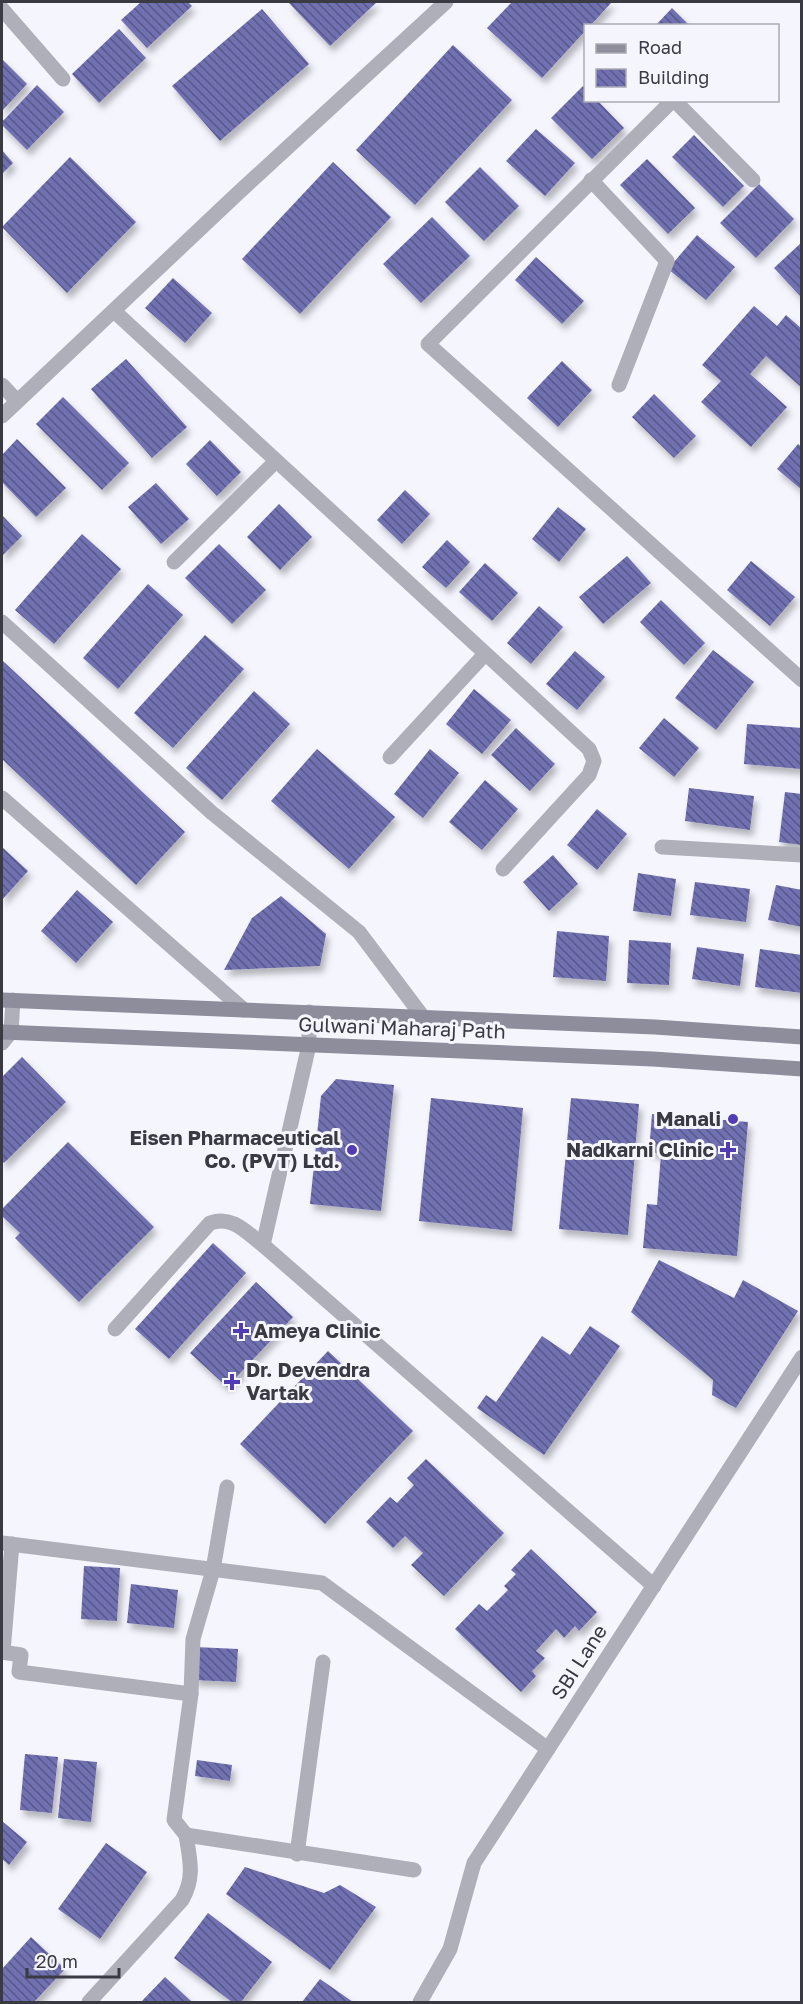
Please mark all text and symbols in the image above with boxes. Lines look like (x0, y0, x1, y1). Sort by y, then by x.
legend (584, 24, 779, 102)
text: Road (638, 36, 682, 58)
text: Building (638, 66, 709, 88)
street label: Gulwani Maharaj Path (298, 1011, 506, 1043)
place label: Manali (656, 1106, 721, 1130)
marker: Manali (726, 1112, 740, 1126)
place label: Eisen Pharmaceutical Co. (PVT) Ltd. (129, 1125, 340, 1172)
place label: Nadkarni Clinic (566, 1137, 714, 1161)
marker: Nadkarni Clinic (719, 1141, 737, 1159)
marker: Eisen Pharmaceutical Co. (PVT) Ltd. (345, 1143, 359, 1157)
place label: Ameya Clinic (254, 1318, 380, 1342)
marker: Ameya Clinic (232, 1322, 250, 1340)
place label: Dr. Devendra Vartak (246, 1357, 370, 1404)
marker: Dr. Devendra Vartak (223, 1373, 241, 1391)
street label: SBI Lane (545, 1620, 611, 1703)
scale bar (27, 1941, 118, 1979)
text: 20 m (36, 1950, 78, 1972)

